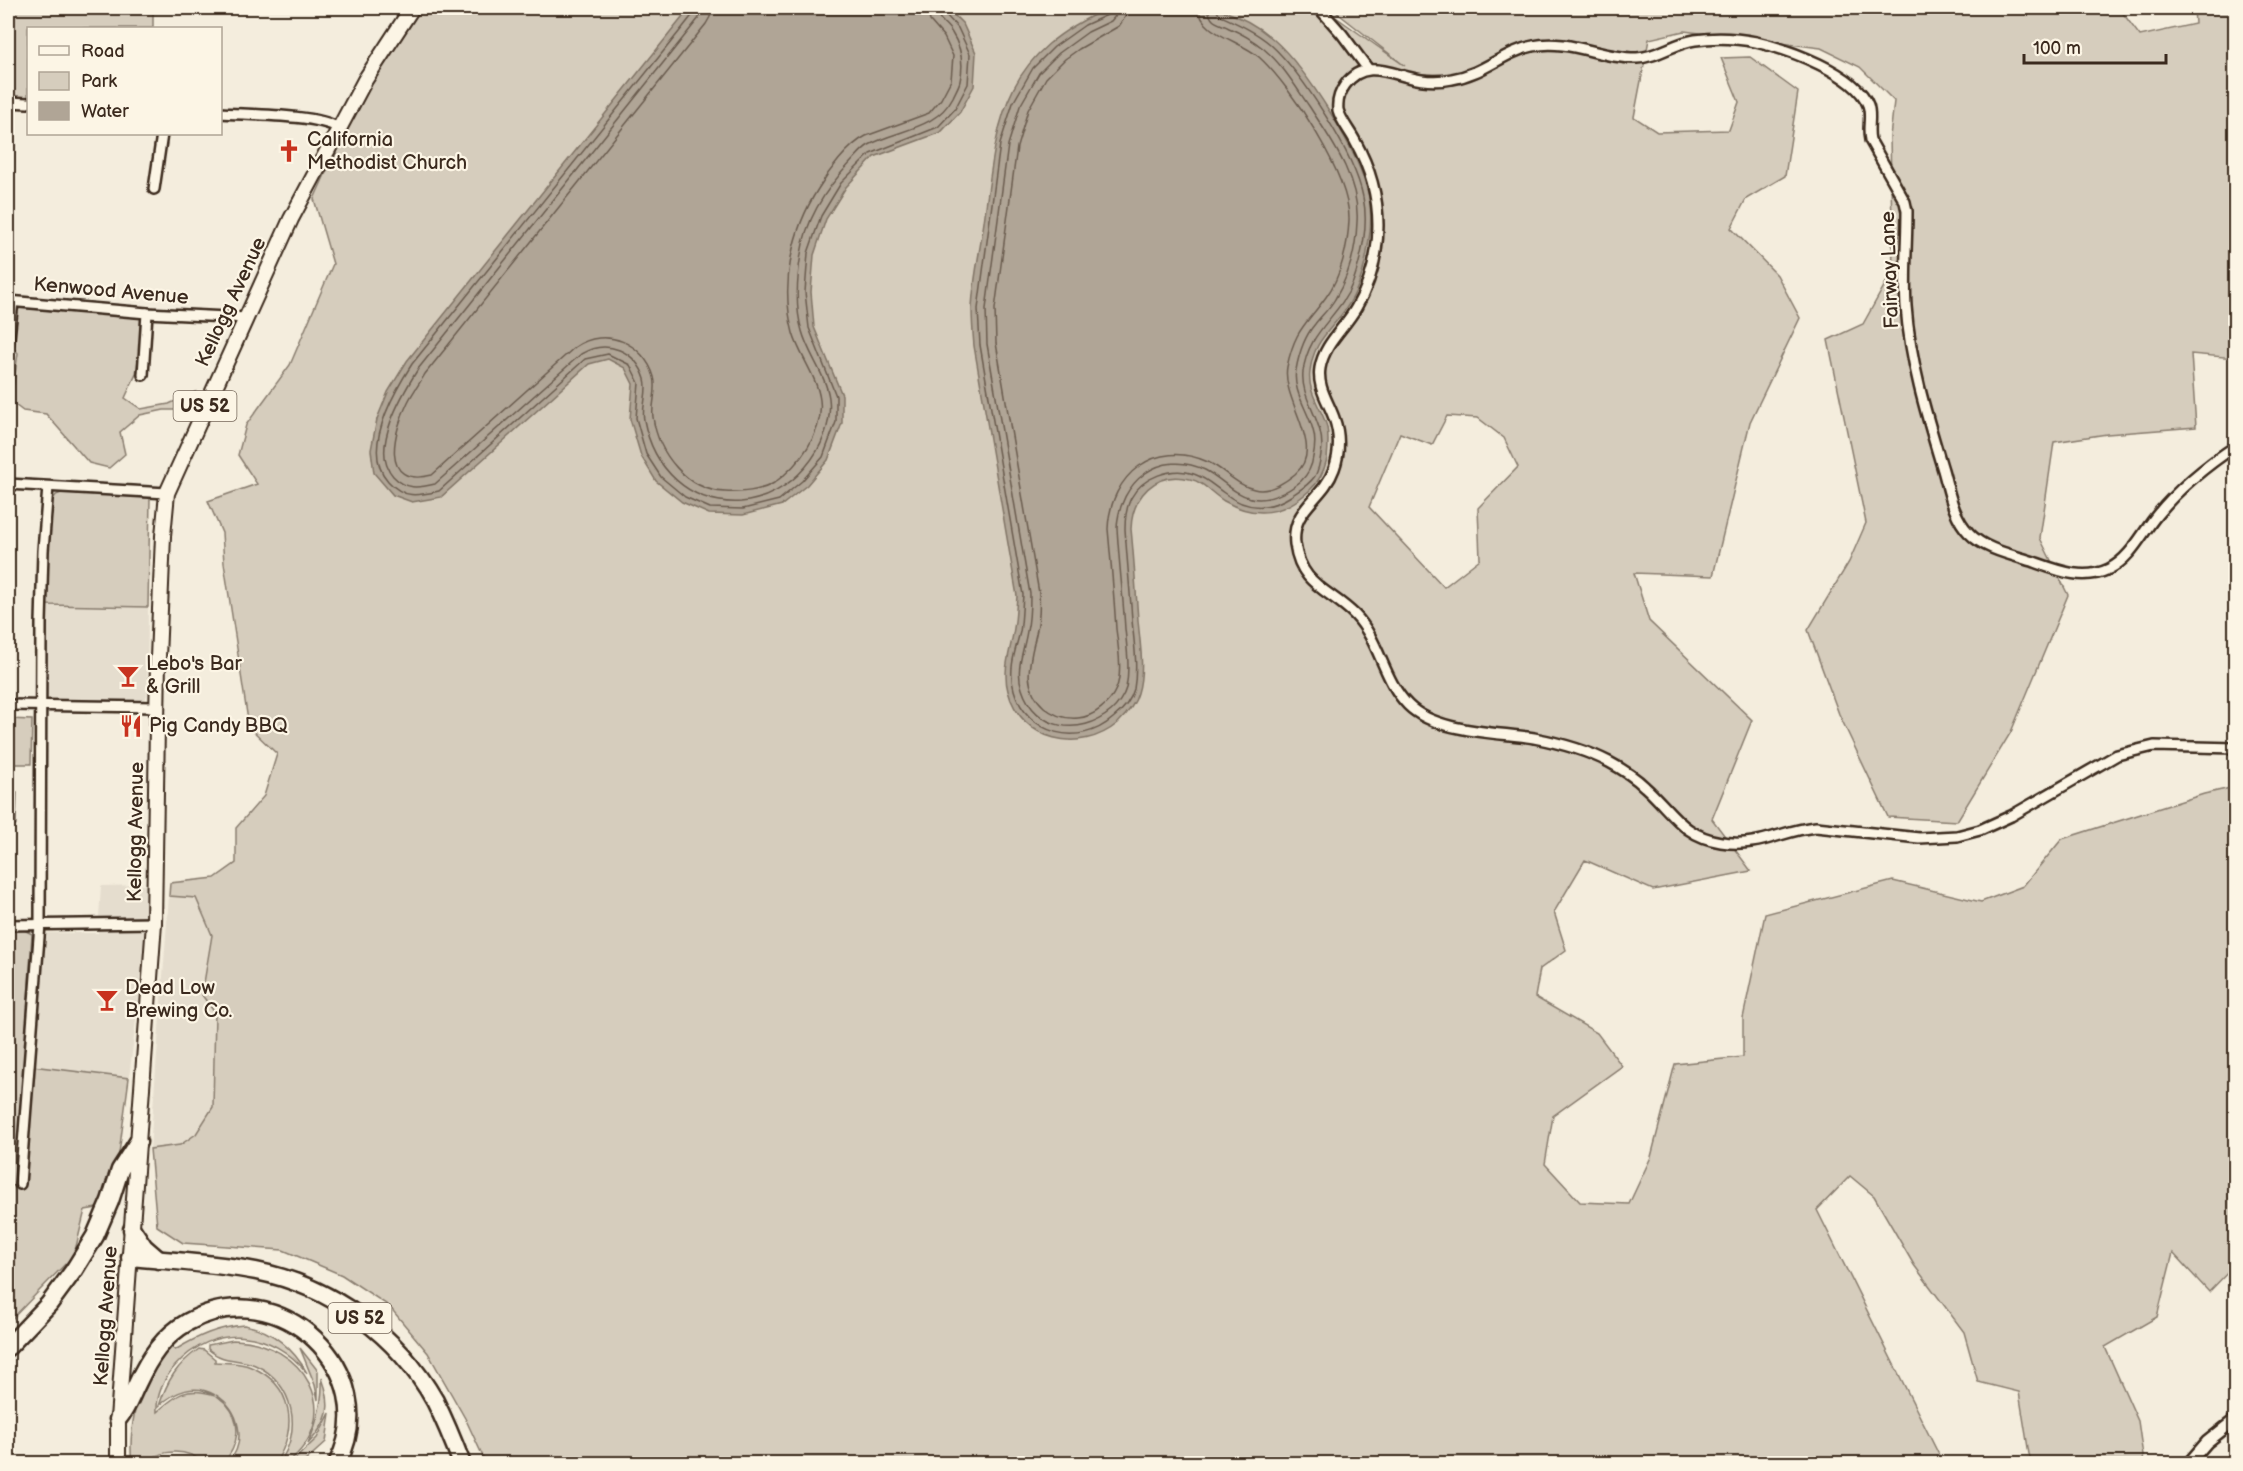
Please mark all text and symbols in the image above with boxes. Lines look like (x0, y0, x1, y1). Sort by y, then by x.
legend (27, 27, 222, 135)
scale bar (2024, 27, 2166, 65)
text: 100 m (2033, 38, 2081, 59)
text: Road (81, 41, 125, 62)
text: Park (81, 71, 117, 92)
text: Water (81, 101, 129, 122)
place label: California Methodist Church (307, 128, 467, 175)
church icon: California Methodist Church (276, 138, 302, 164)
street label: Fairway Lane (1876, 211, 1904, 329)
street label: Kellogg Avenue (190, 233, 272, 371)
street label: Kenwood Avenue (32, 272, 190, 310)
road number: US 52 (174, 391, 236, 421)
place label: Lebo's Bar & Grill (146, 652, 243, 699)
bar icon: Lebo's Bar & Grill (115, 663, 141, 689)
restaurant icon: Pig Candy BBQ (118, 713, 144, 739)
place label: Pig Candy BBQ (149, 714, 288, 738)
street label: Kellogg Avenue (123, 762, 149, 902)
place label: Dead Low Brewing Co. (125, 976, 233, 1023)
bar icon: Dead Low Brewing Co. (94, 987, 120, 1013)
street label: Kellogg Avenue (89, 1245, 123, 1387)
road number: US 52 (328, 1303, 392, 1333)

